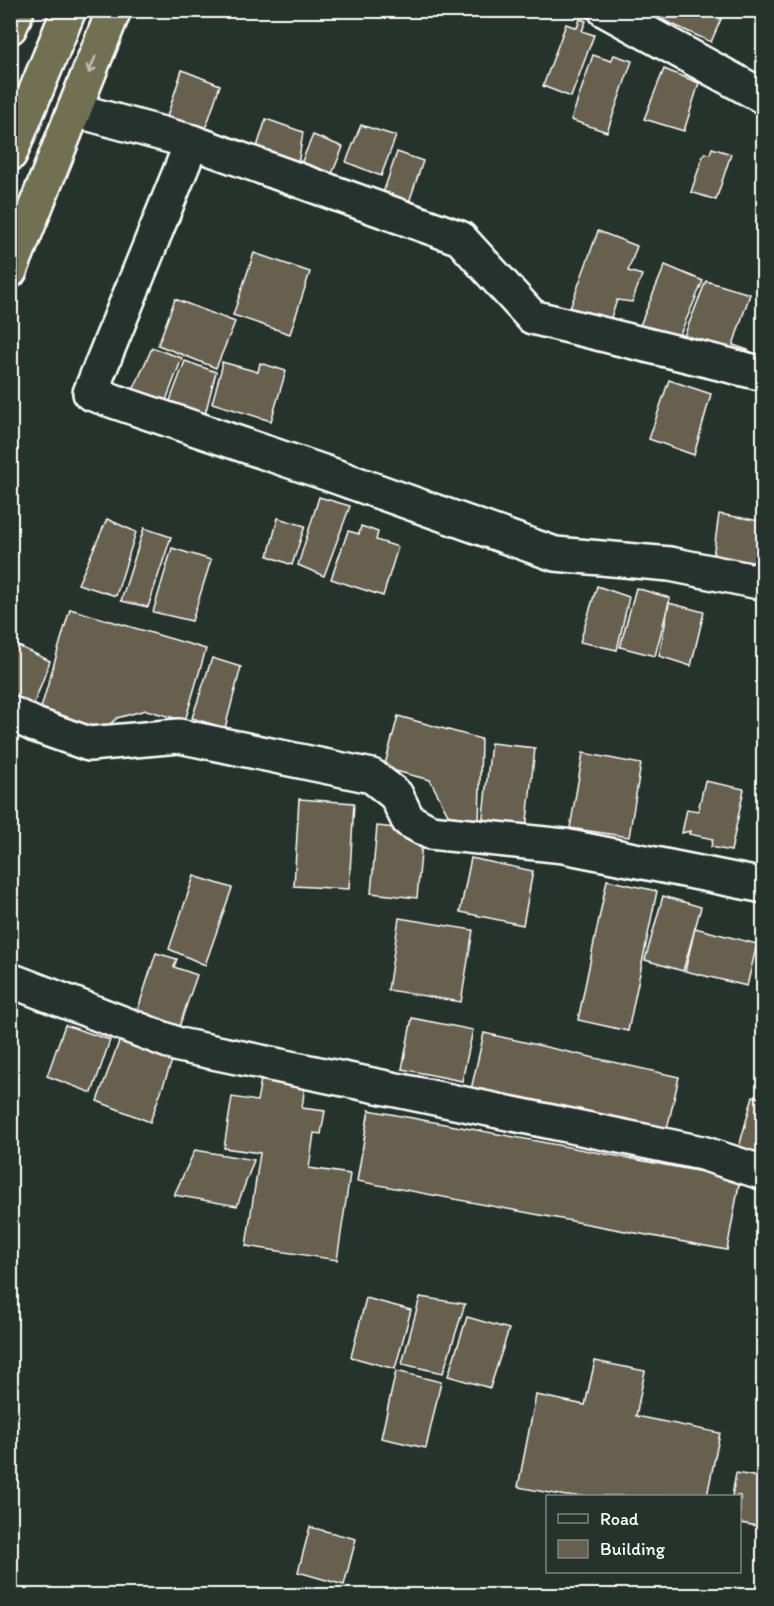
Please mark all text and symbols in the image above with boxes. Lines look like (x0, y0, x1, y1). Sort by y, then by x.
one-way arrow (86, 55, 97, 74)
legend (546, 1495, 741, 1573)
text: Road (600, 1508, 639, 1530)
text: Building (600, 1538, 666, 1560)

